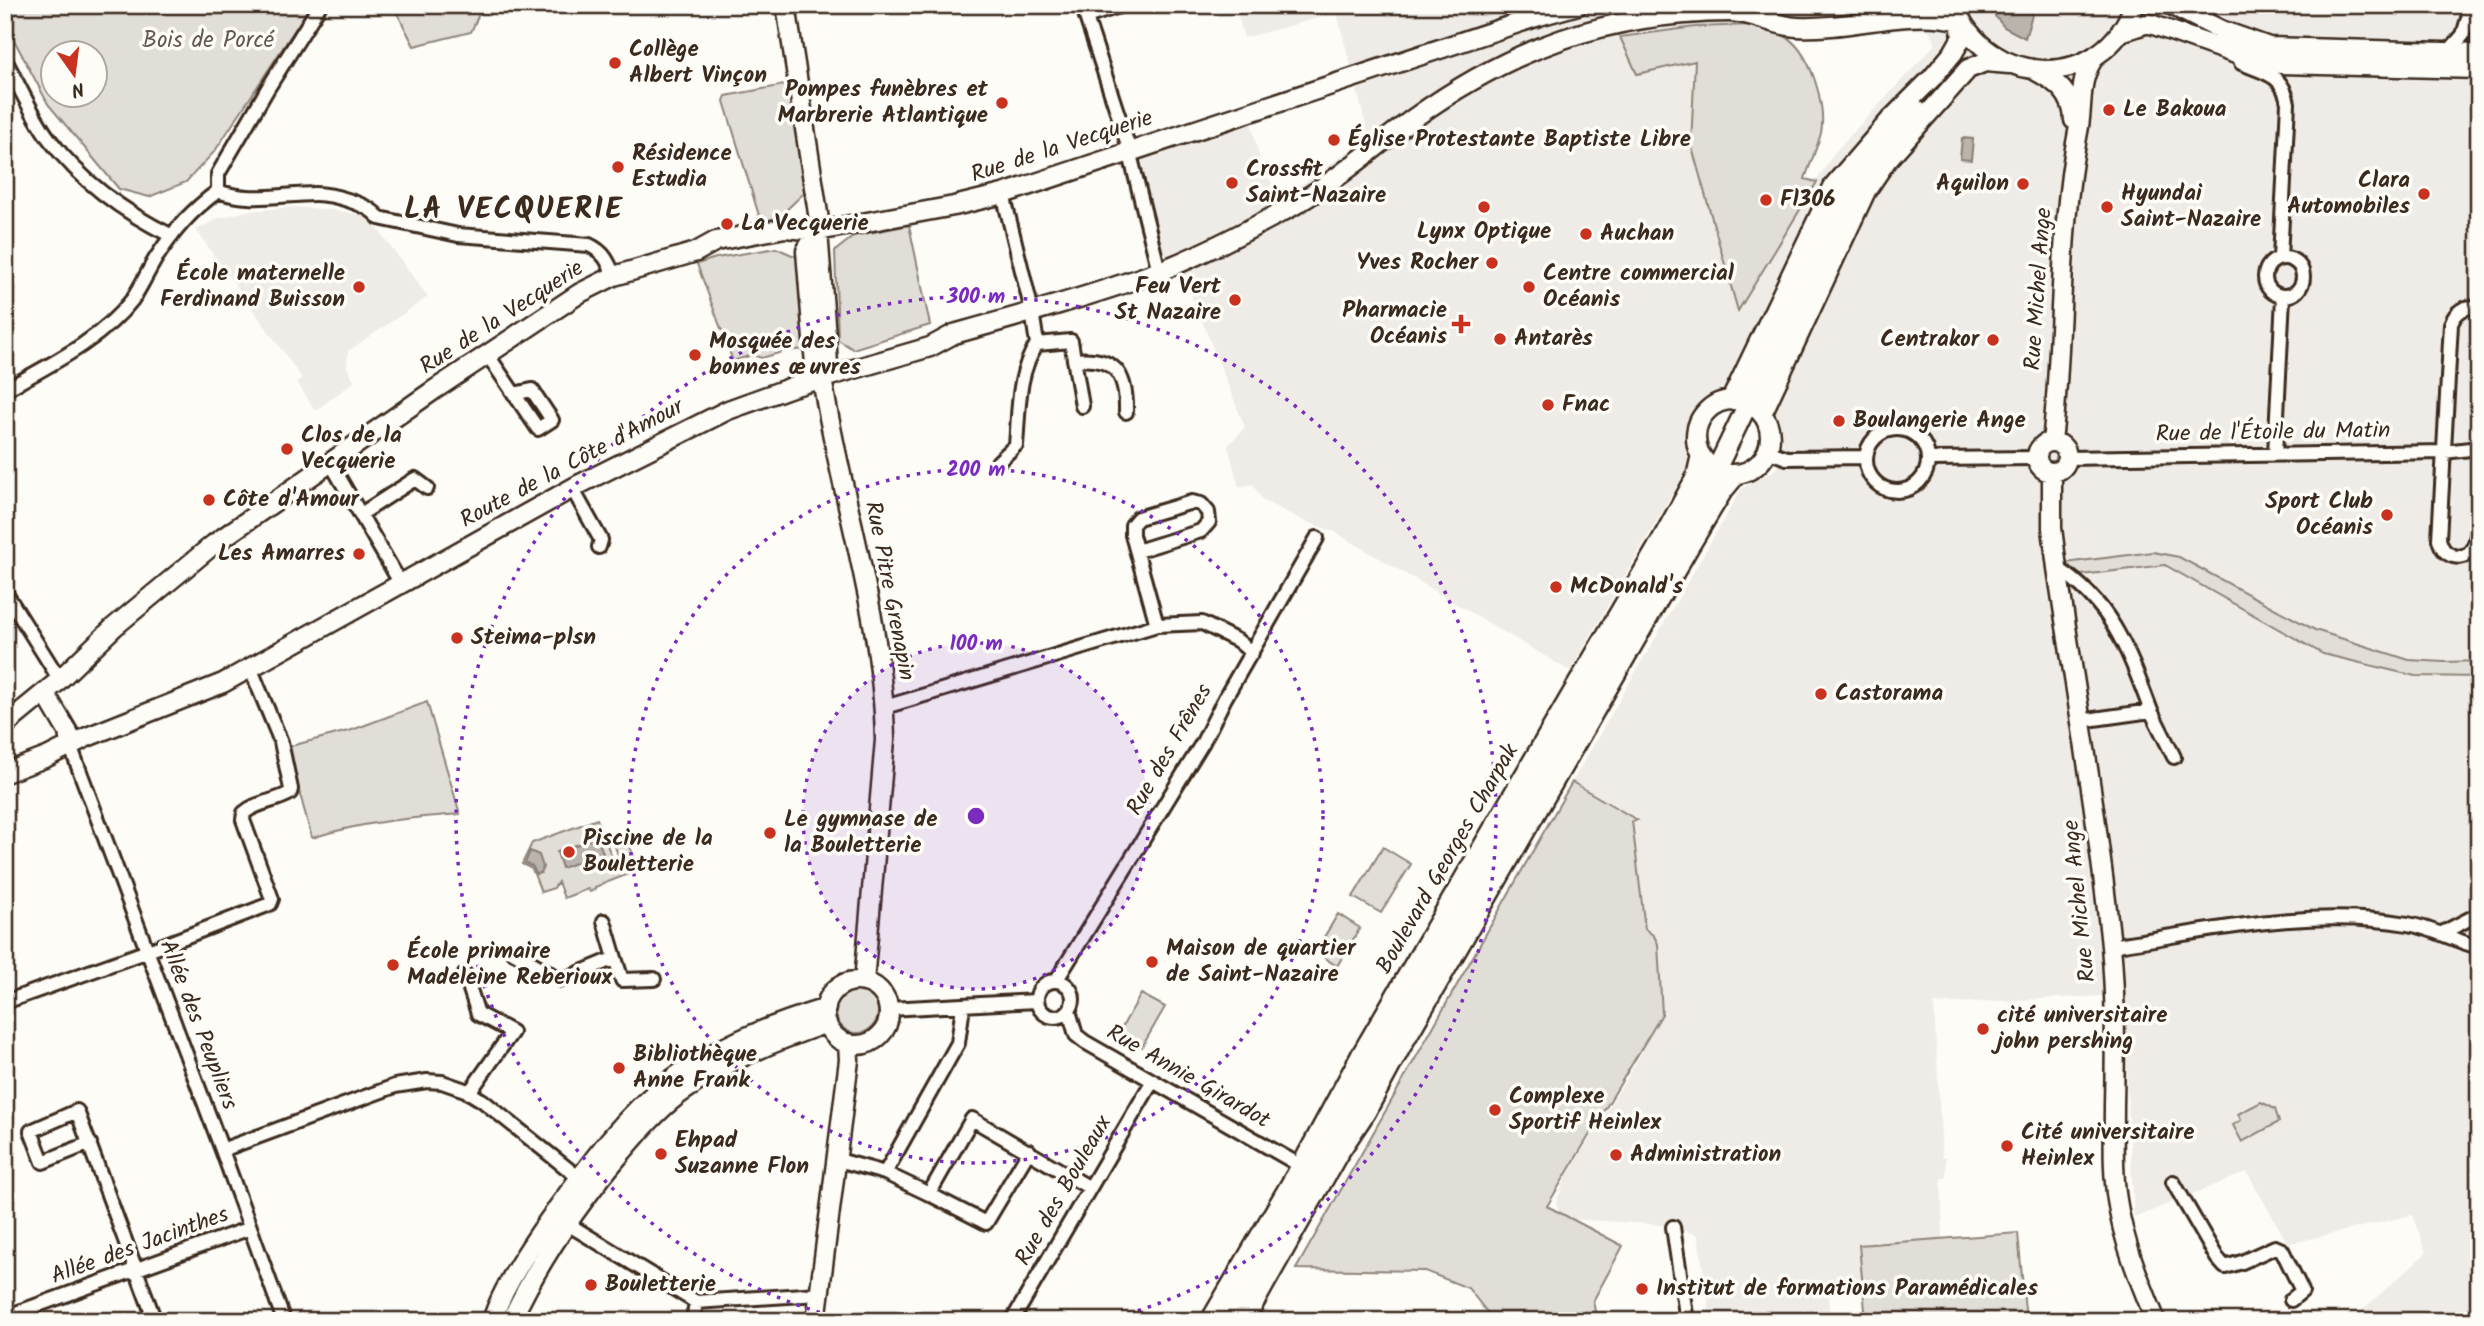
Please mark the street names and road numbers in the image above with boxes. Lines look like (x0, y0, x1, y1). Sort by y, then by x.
street label: Rue de la Vecquerie (966, 101, 1158, 193)
street label: Rue Michel Ange (2015, 206, 2063, 372)
street label: Rue de la Vecquerie (413, 251, 591, 385)
street label: Route de la Côte d'Amour (454, 389, 692, 538)
street label: Rue de l'Étoile du Matin (2155, 413, 2391, 453)
street label: Rue Pitre Grenapin (854, 498, 924, 684)
street label: Rue des Frênes (1118, 677, 1222, 823)
street label: Boulevard Georges Charpak (1367, 737, 1529, 981)
street label: Rue Michel Ange (2054, 818, 2106, 984)
street label: Allée des Peupliers (149, 935, 247, 1115)
street label: Rue Annie Girardot (1099, 1015, 1278, 1139)
street label: Rue des Bouleaux (1006, 1108, 1122, 1273)
street label: Allée des Jacinthes (46, 1197, 234, 1295)

